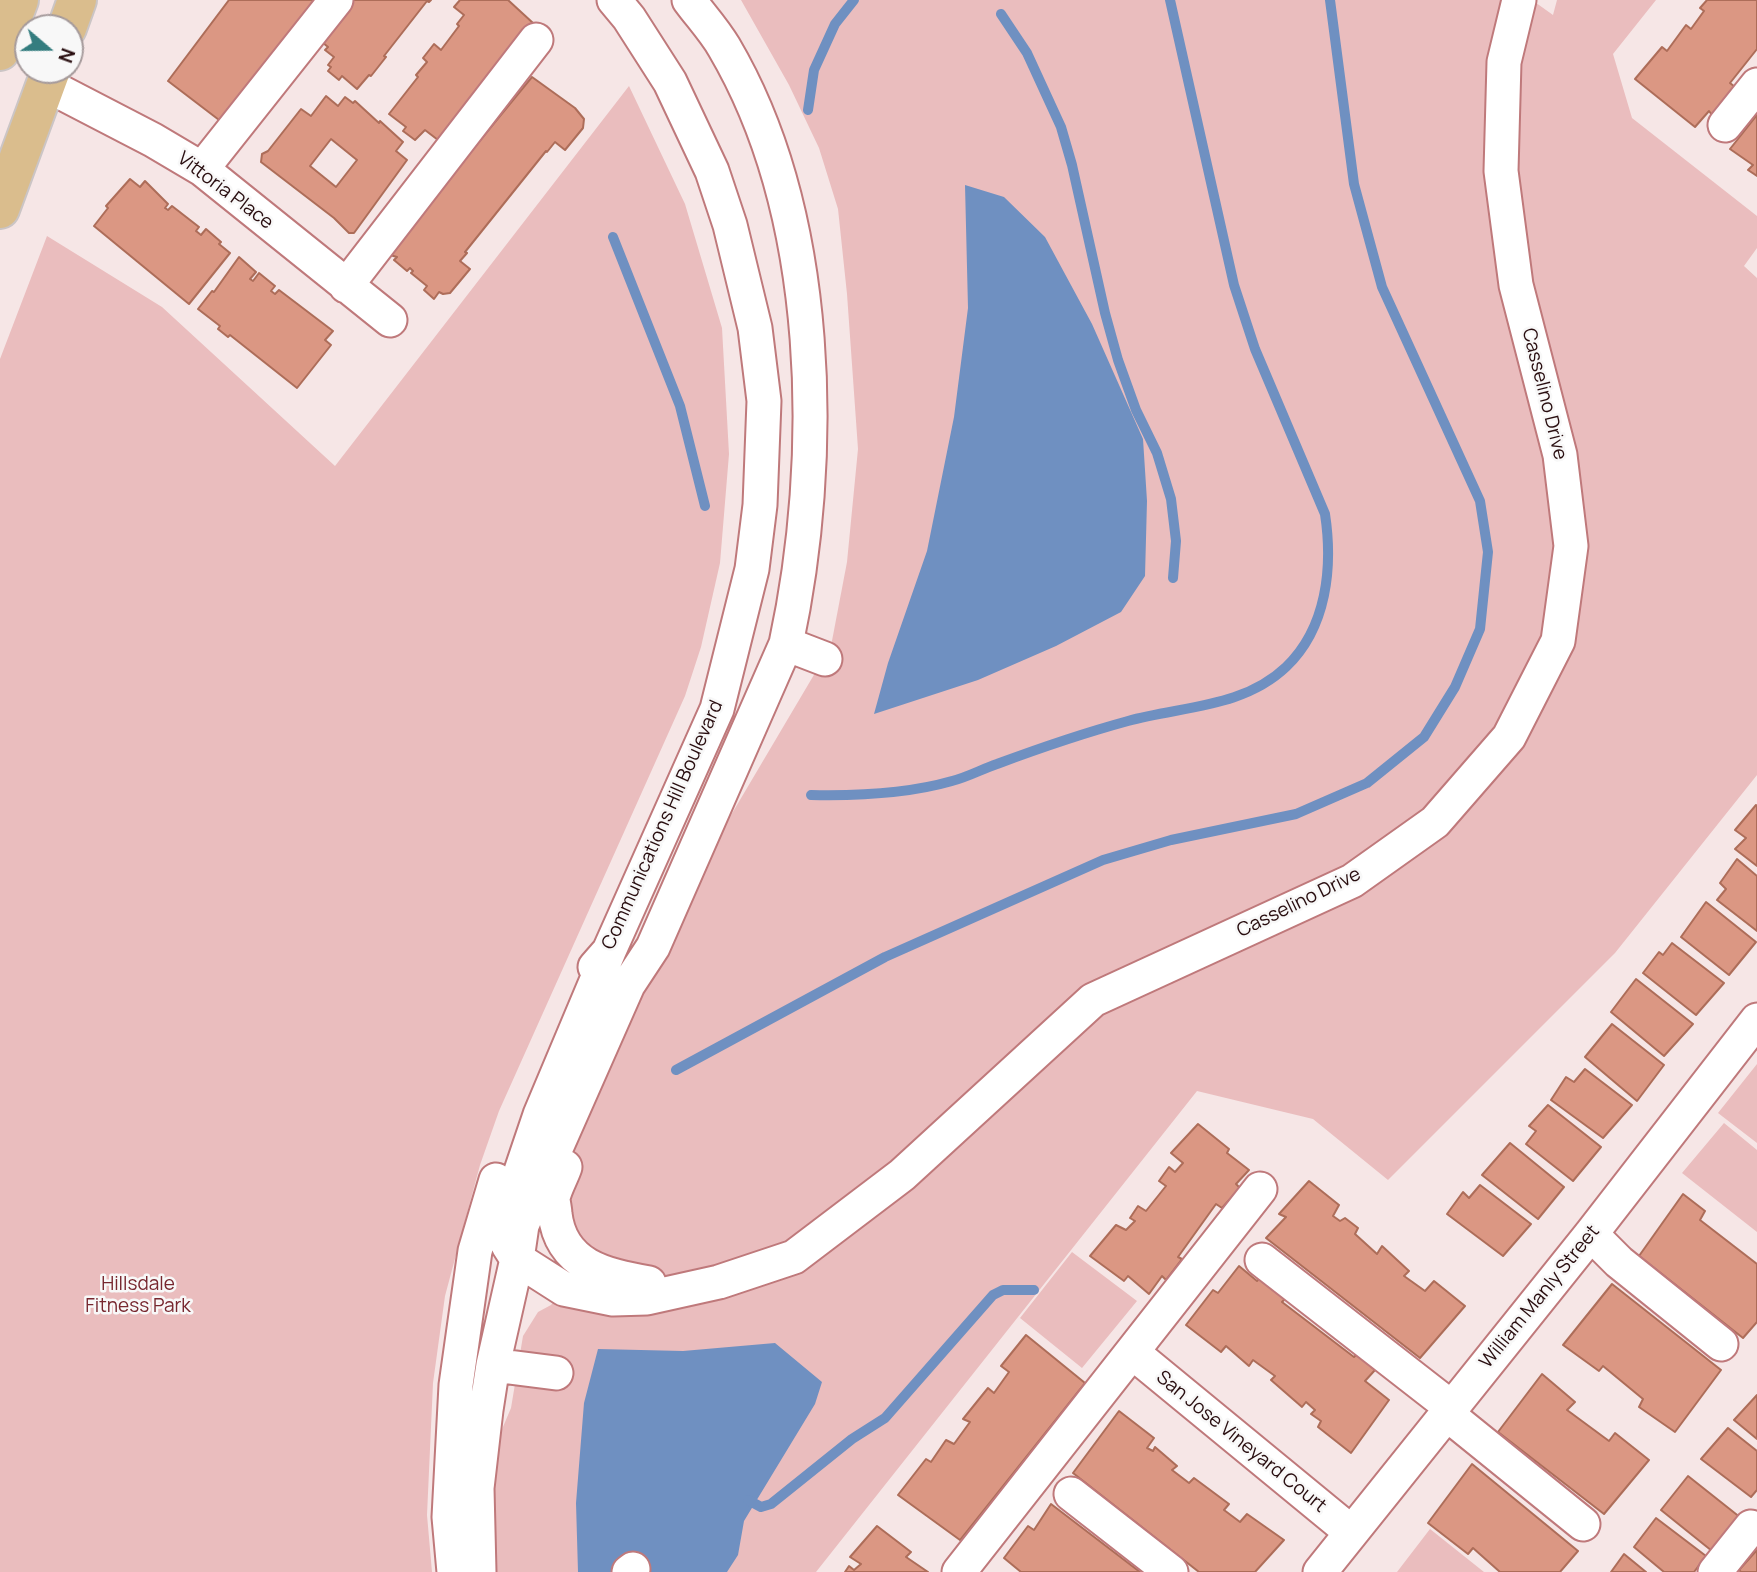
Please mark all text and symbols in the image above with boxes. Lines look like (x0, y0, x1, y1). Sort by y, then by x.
north arrow (14, 14, 84, 84)
text: N (52, 45, 81, 66)
street label: Vittoria Place (172, 148, 278, 234)
street label: Casselino Drive (1517, 326, 1571, 462)
street label: Communications Hill Boulevard (598, 697, 728, 953)
street label: Casselino Drive (1233, 863, 1365, 943)
street label: William Manly Street (1475, 1221, 1605, 1373)
park label: Hillsdale Fitness Park (85, 1274, 191, 1318)
street label: San Jose Vineyard Court (1151, 1366, 1331, 1518)

